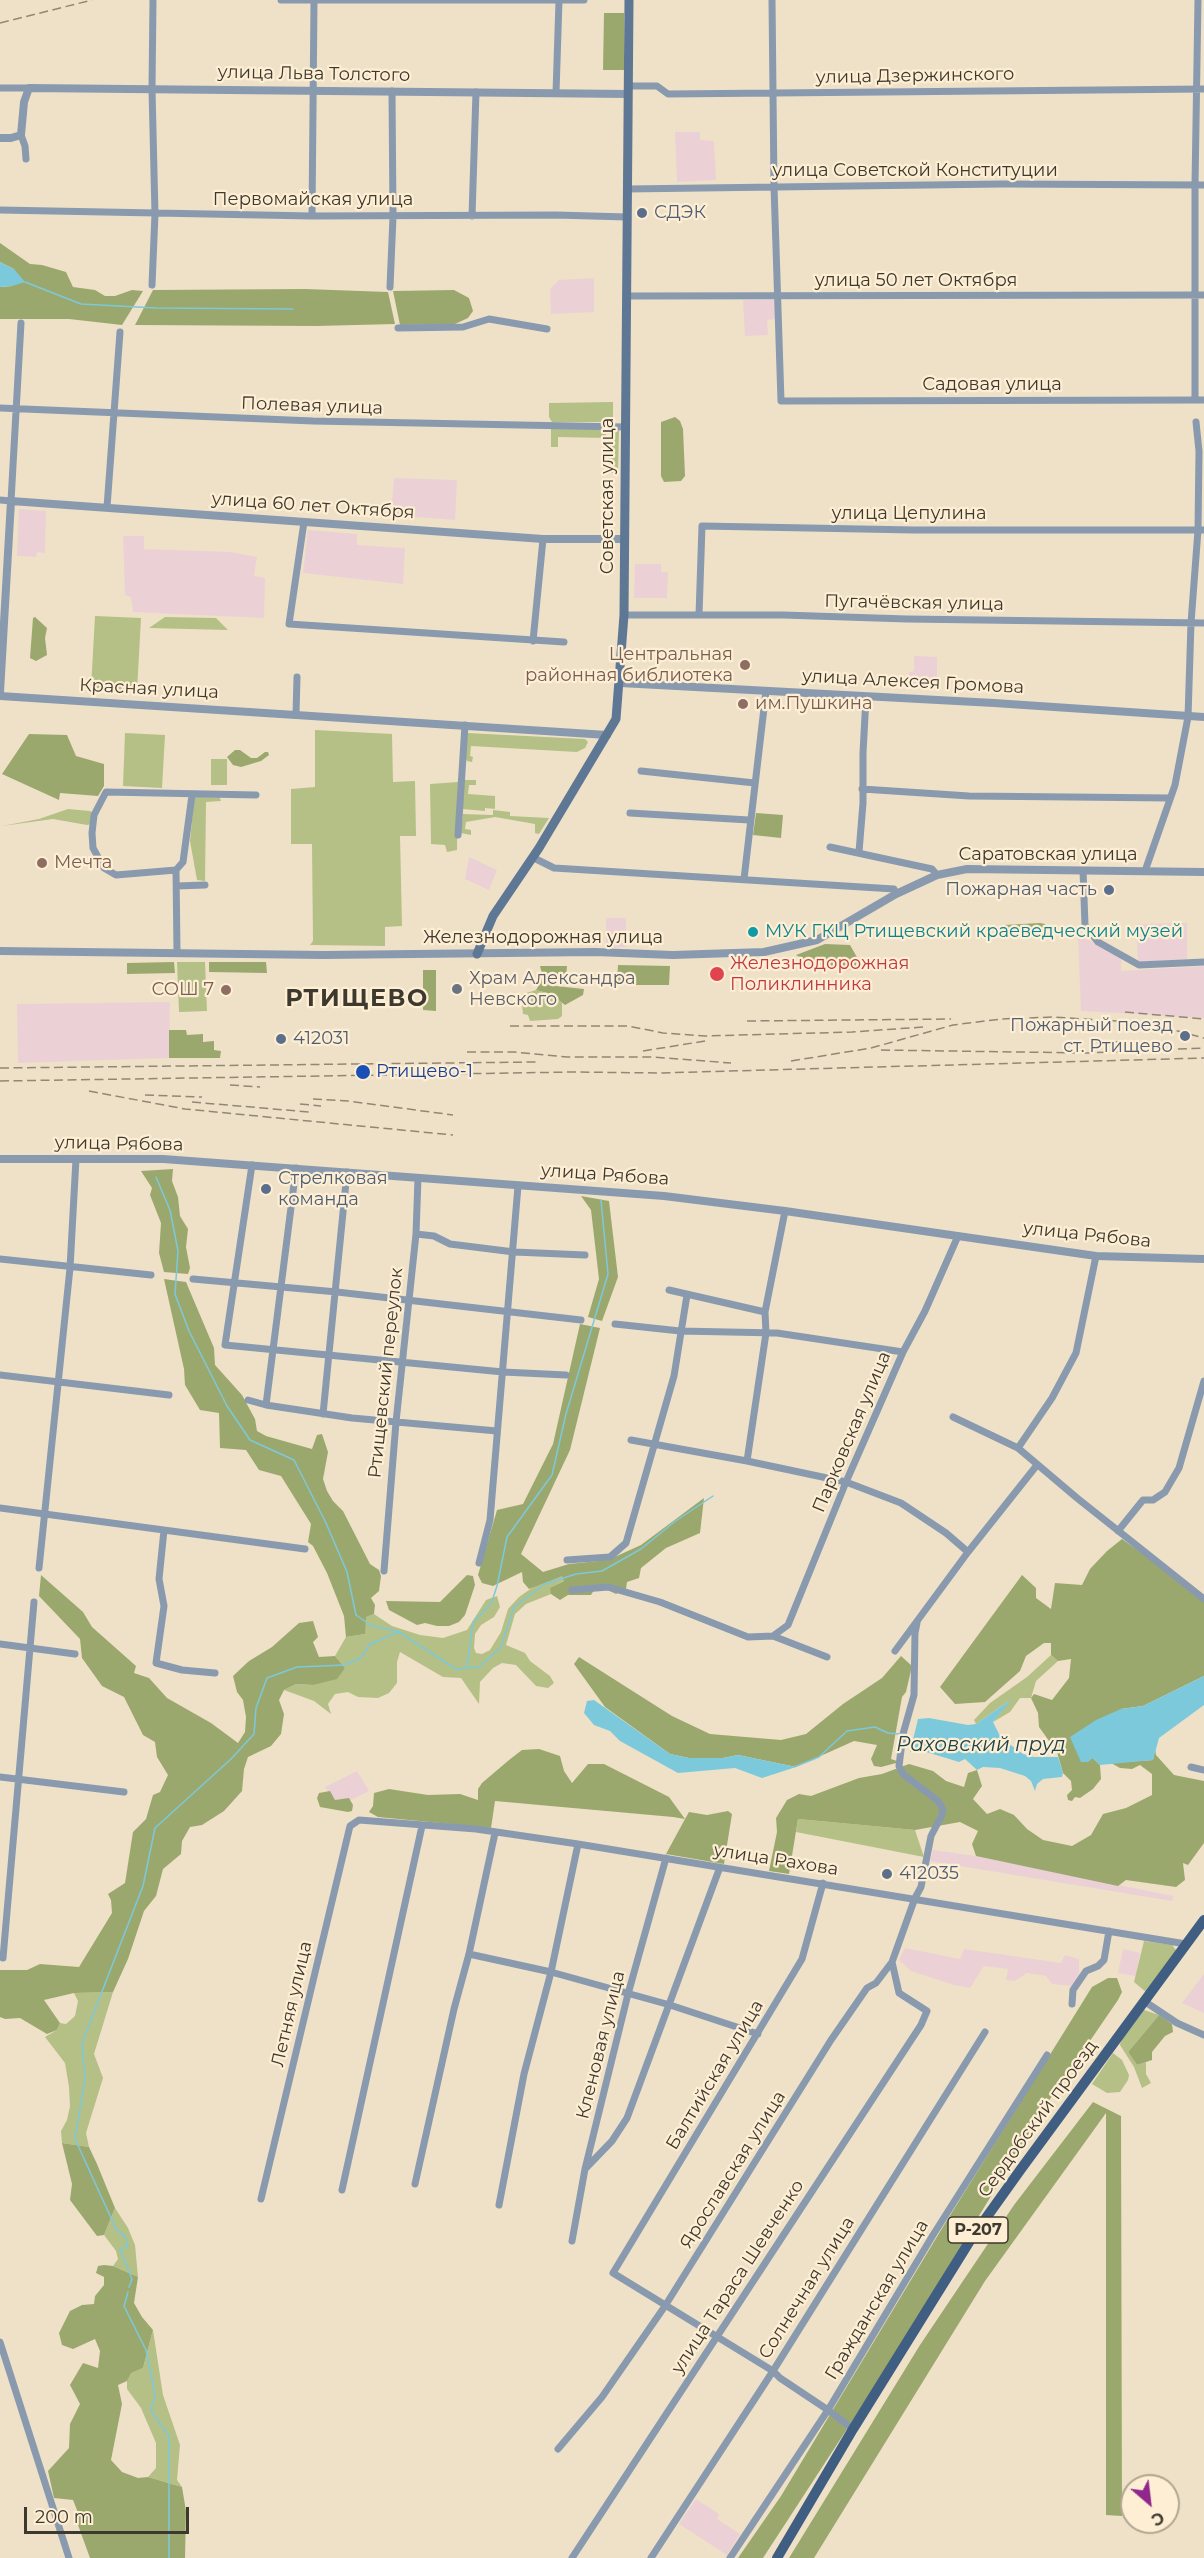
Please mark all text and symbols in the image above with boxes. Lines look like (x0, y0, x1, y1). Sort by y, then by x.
street label: улица Льва Толстого (217, 62, 411, 86)
street label: улица Дзержинского (815, 63, 1015, 89)
street label: улица Советской Конституции (772, 160, 1058, 182)
street label: Первомайская улица (213, 189, 413, 211)
place label: СДЭК (654, 202, 706, 224)
marker: СДЭК (635, 206, 649, 220)
street label: улица 50 лет Октября (815, 270, 1017, 292)
street label: Садовая улица (922, 374, 1062, 396)
street label: Полевая улица (241, 393, 383, 419)
street label: Советская улица (597, 418, 619, 574)
street label: улица 60 лет Октября (211, 488, 415, 524)
street label: улица Цепулина (832, 503, 986, 525)
street label: Пугачёвская улица (824, 591, 1004, 615)
place label: Центральная районная библиотека (525, 644, 733, 686)
marker: Центральная районная библиотека (738, 658, 752, 672)
street label: улица Алексея Громова (801, 665, 1025, 699)
street label: Красная улица (79, 675, 219, 703)
place label: им.Пушкина (755, 693, 873, 715)
marker: им.Пушкина (736, 697, 750, 711)
street label: Саратовская улица (958, 844, 1138, 866)
place label: Мечта (54, 852, 112, 874)
marker: Мечта (35, 856, 49, 870)
place label: Пожарная часть (945, 879, 1097, 901)
marker: Пожарная часть (1102, 883, 1116, 897)
place label: МУК ГКЦ Ртищевский краеведческий музей (765, 921, 1183, 943)
marker: МУК ГКЦ Ртищевский краеведческий музей (746, 925, 760, 939)
street label: Железнодорожная улица (423, 927, 663, 949)
place label: Железнодорожная Поликлинника (730, 953, 909, 996)
marker: Железнодорожная Поликлинника (708, 965, 726, 983)
place label: Храм Александра Невского (469, 968, 636, 1010)
place label: СОШ 7 (151, 979, 214, 1001)
marker: Храм Александра Невского (450, 982, 464, 996)
marker: СОШ 7 (219, 983, 233, 997)
district label: РТИЩЕВО (285, 985, 429, 1013)
place label: Пожарный поезд ст. Ртищево (1010, 1015, 1173, 1058)
place label: 412031 (293, 1028, 350, 1050)
marker: Пожарный поезд ст. Ртищево (1178, 1029, 1192, 1043)
marker: 412031 (274, 1032, 288, 1046)
place label: Ртищево-1 (376, 1061, 473, 1083)
marker: Ртищево-1 (354, 1063, 372, 1081)
street label: улица Рябова (54, 1132, 184, 1156)
street label: улица Рябова (540, 1160, 670, 1190)
place label: Стрелковая команда (278, 1168, 388, 1210)
marker: Стрелковая команда (259, 1182, 273, 1196)
street label: улица Рябова (1022, 1218, 1152, 1252)
street label: Ртищевский переулок (364, 1267, 408, 1479)
street label: Парковская улица (808, 1348, 896, 1516)
water label: Раховский пруд (896, 1733, 1066, 1757)
street label: улица Рахова (712, 1839, 840, 1881)
place label: 412035 (899, 1863, 959, 1885)
marker: 412035 (880, 1867, 894, 1881)
street label: Летняя улица (267, 1939, 317, 2069)
street label: Кленовая улица (572, 1969, 630, 2121)
street label: Балтийская улица (662, 1996, 768, 2154)
street label: Сердобский проезд (974, 2036, 1102, 2202)
street label: Ярославская улица (676, 2087, 790, 2253)
street label: улица Тараса Шевченко (667, 2176, 809, 2378)
street label: Солнечная улица (754, 2213, 860, 2363)
street label: Гражданская улица (821, 2216, 933, 2384)
road number: Р-207 (948, 2217, 1008, 2243)
north arrow (1120, 2474, 1180, 2534)
scale bar (27, 2495, 192, 2533)
text: 200 m (35, 2506, 93, 2528)
text: С (1148, 2507, 1167, 2530)

